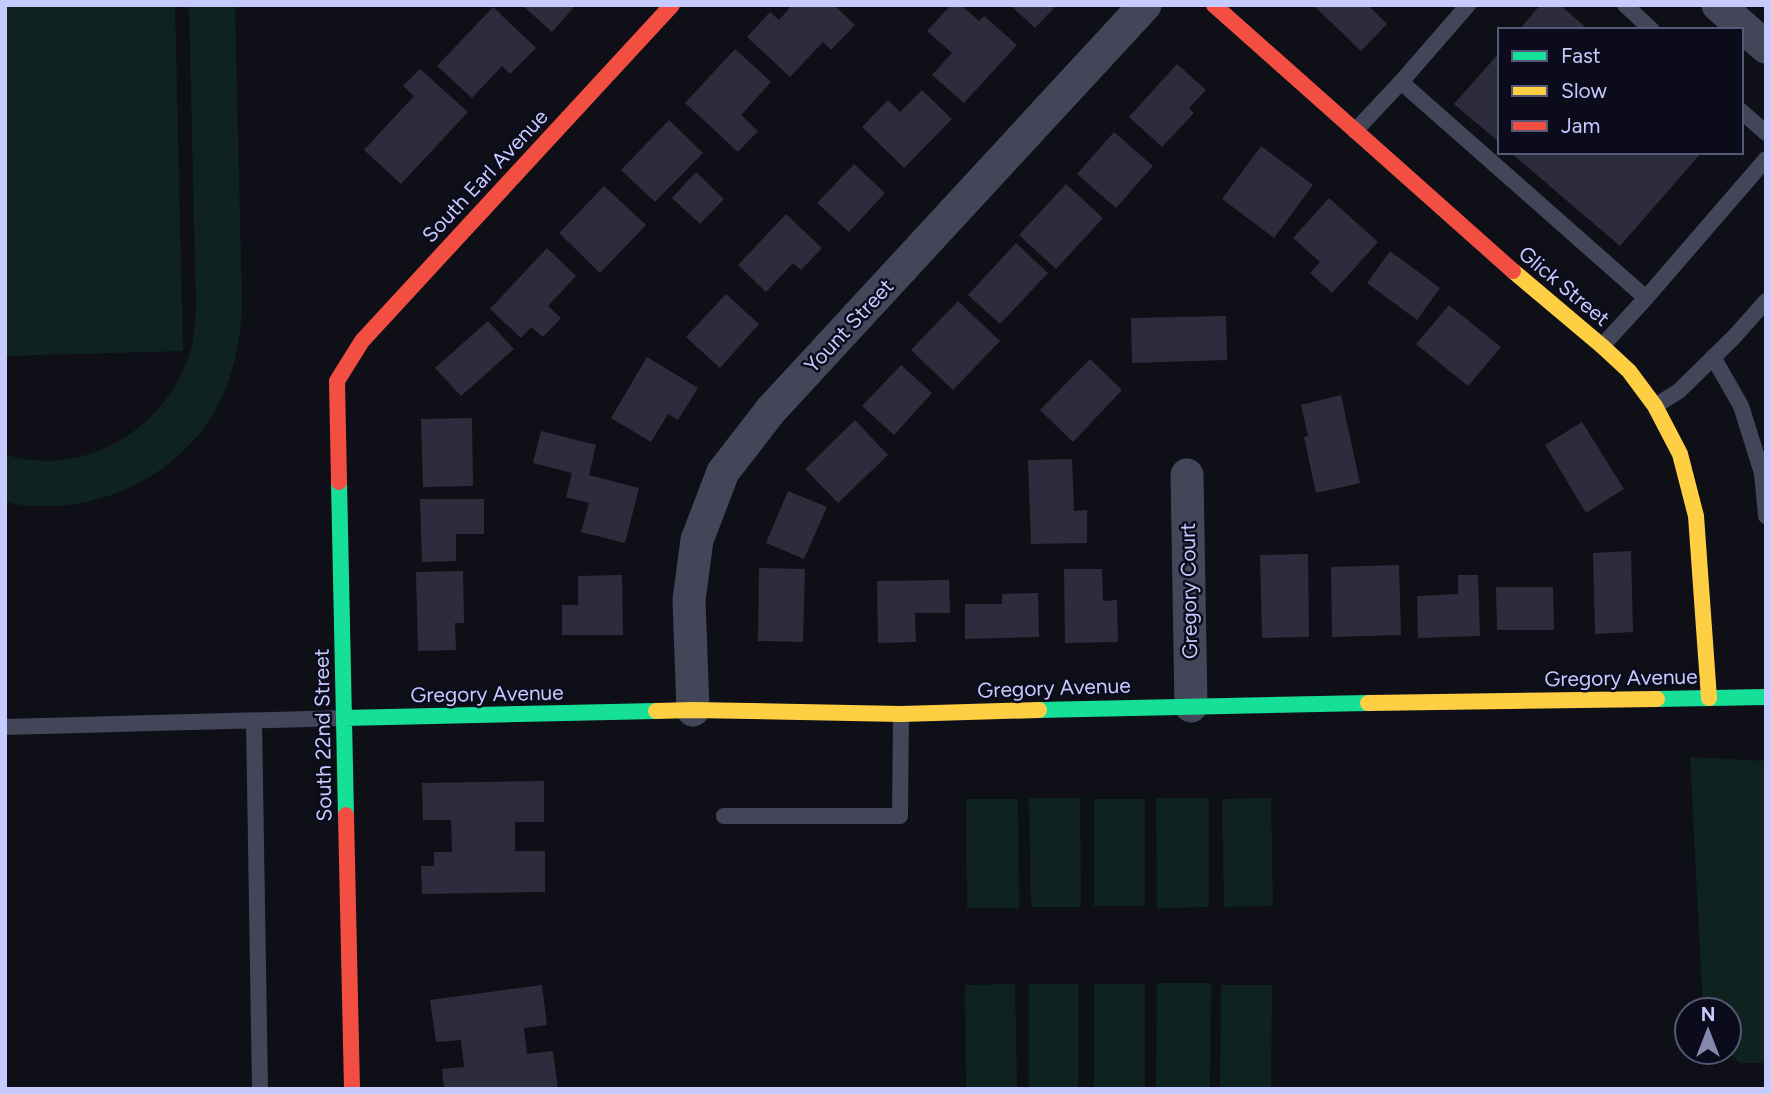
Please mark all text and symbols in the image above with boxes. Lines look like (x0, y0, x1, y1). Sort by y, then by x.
legend (1498, 28, 1743, 154)
text: Fast (1561, 43, 1601, 68)
text: Slow (1561, 78, 1607, 103)
street label: South Earl Avenue (417, 104, 553, 247)
text: Jam (1561, 113, 1600, 138)
street label: Glick Street (1514, 240, 1615, 331)
street label: Yount Street (799, 274, 898, 378)
street label: Gregory Court (1175, 523, 1202, 659)
street label: South 22nd Street (308, 648, 337, 822)
street label: Gregory Avenue (1544, 664, 1698, 691)
street label: Gregory Avenue (977, 672, 1131, 703)
street label: Gregory Avenue (410, 680, 564, 707)
north arrow (1673, 996, 1743, 1066)
text: N (1701, 1003, 1715, 1026)

